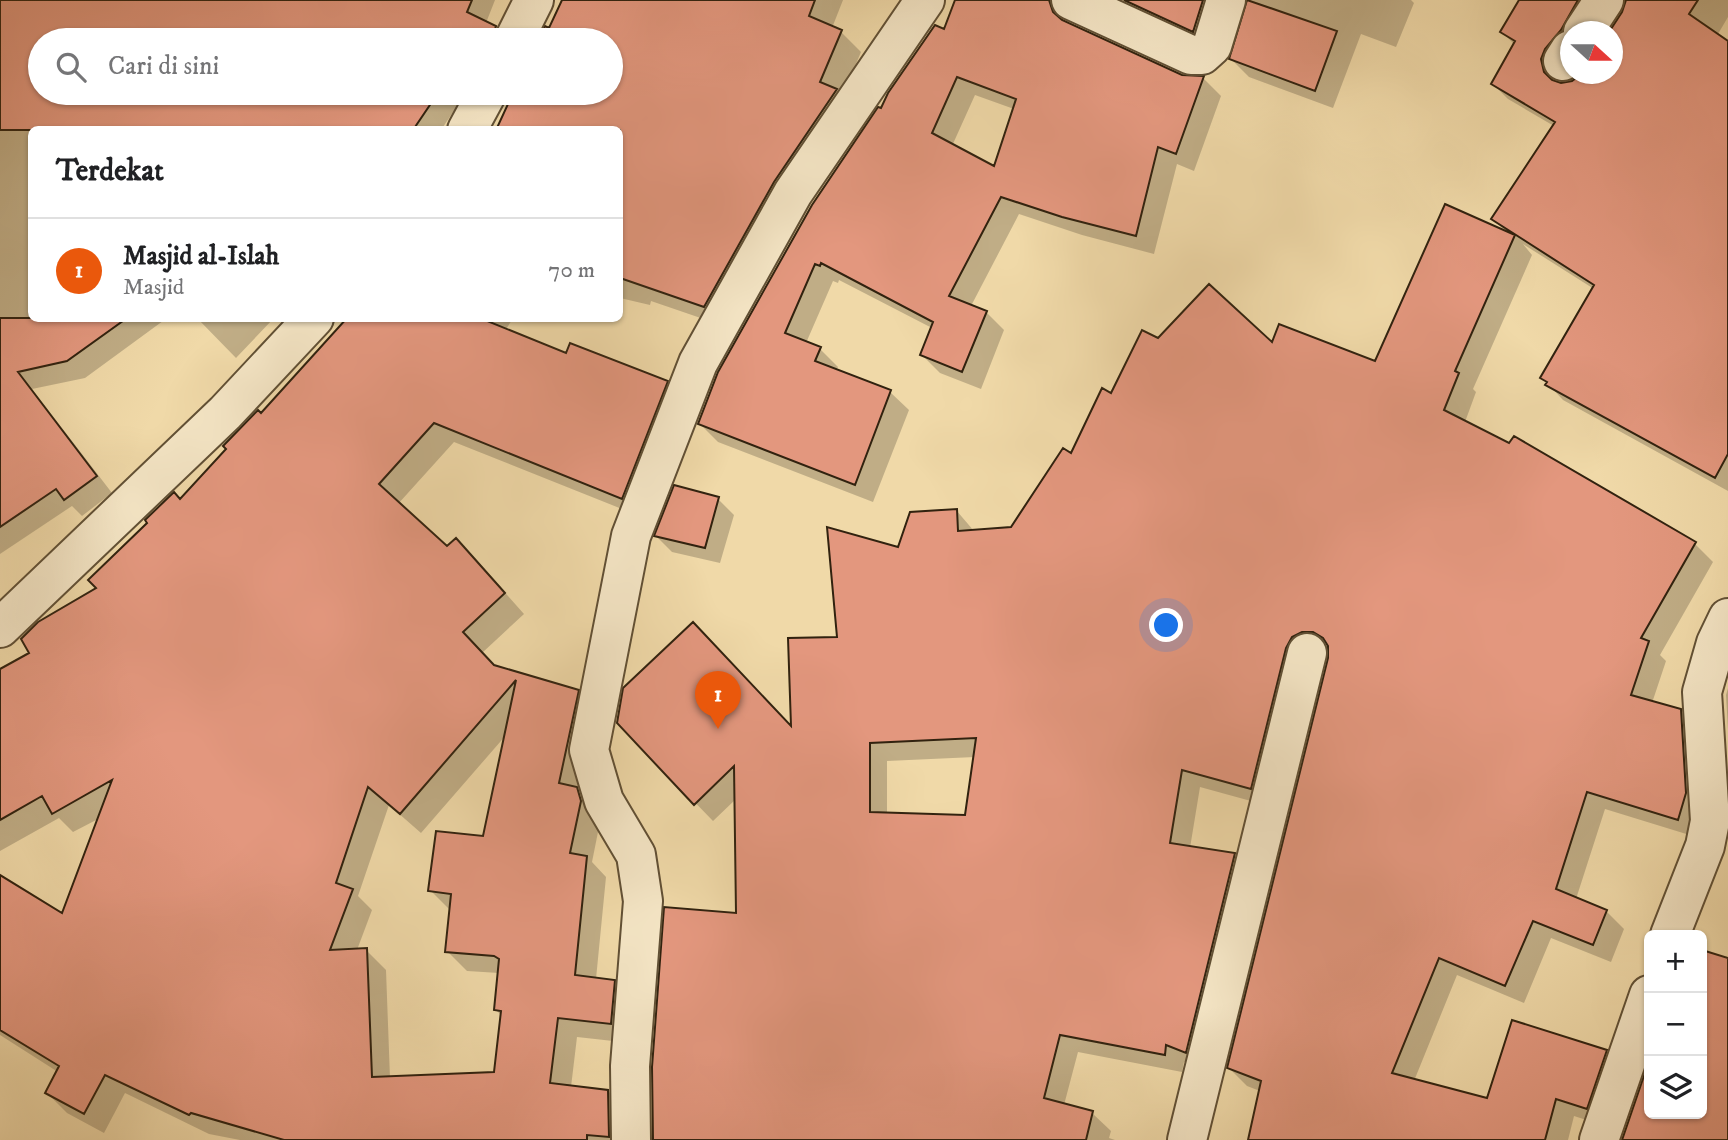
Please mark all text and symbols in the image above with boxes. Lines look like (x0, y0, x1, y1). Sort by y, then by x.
north arrow (1560, 21, 1623, 84)
search box (28, 28, 623, 105)
icon: search (52, 48, 90, 86)
text: Cari di sini (108, 50, 219, 83)
text: Terdekat (56, 153, 164, 190)
text: Masjid al-Islah (123, 240, 279, 273)
text: 1 (75, 256, 83, 285)
text: 70 m (548, 256, 595, 285)
text: Masjid (123, 273, 184, 302)
your location (1149, 608, 1183, 642)
pin: 1 (695, 671, 741, 729)
map controls (1644, 930, 1707, 1119)
button: + (1644, 930, 1707, 993)
button: − (1644, 993, 1707, 1056)
button: layers (1644, 1056, 1707, 1119)

